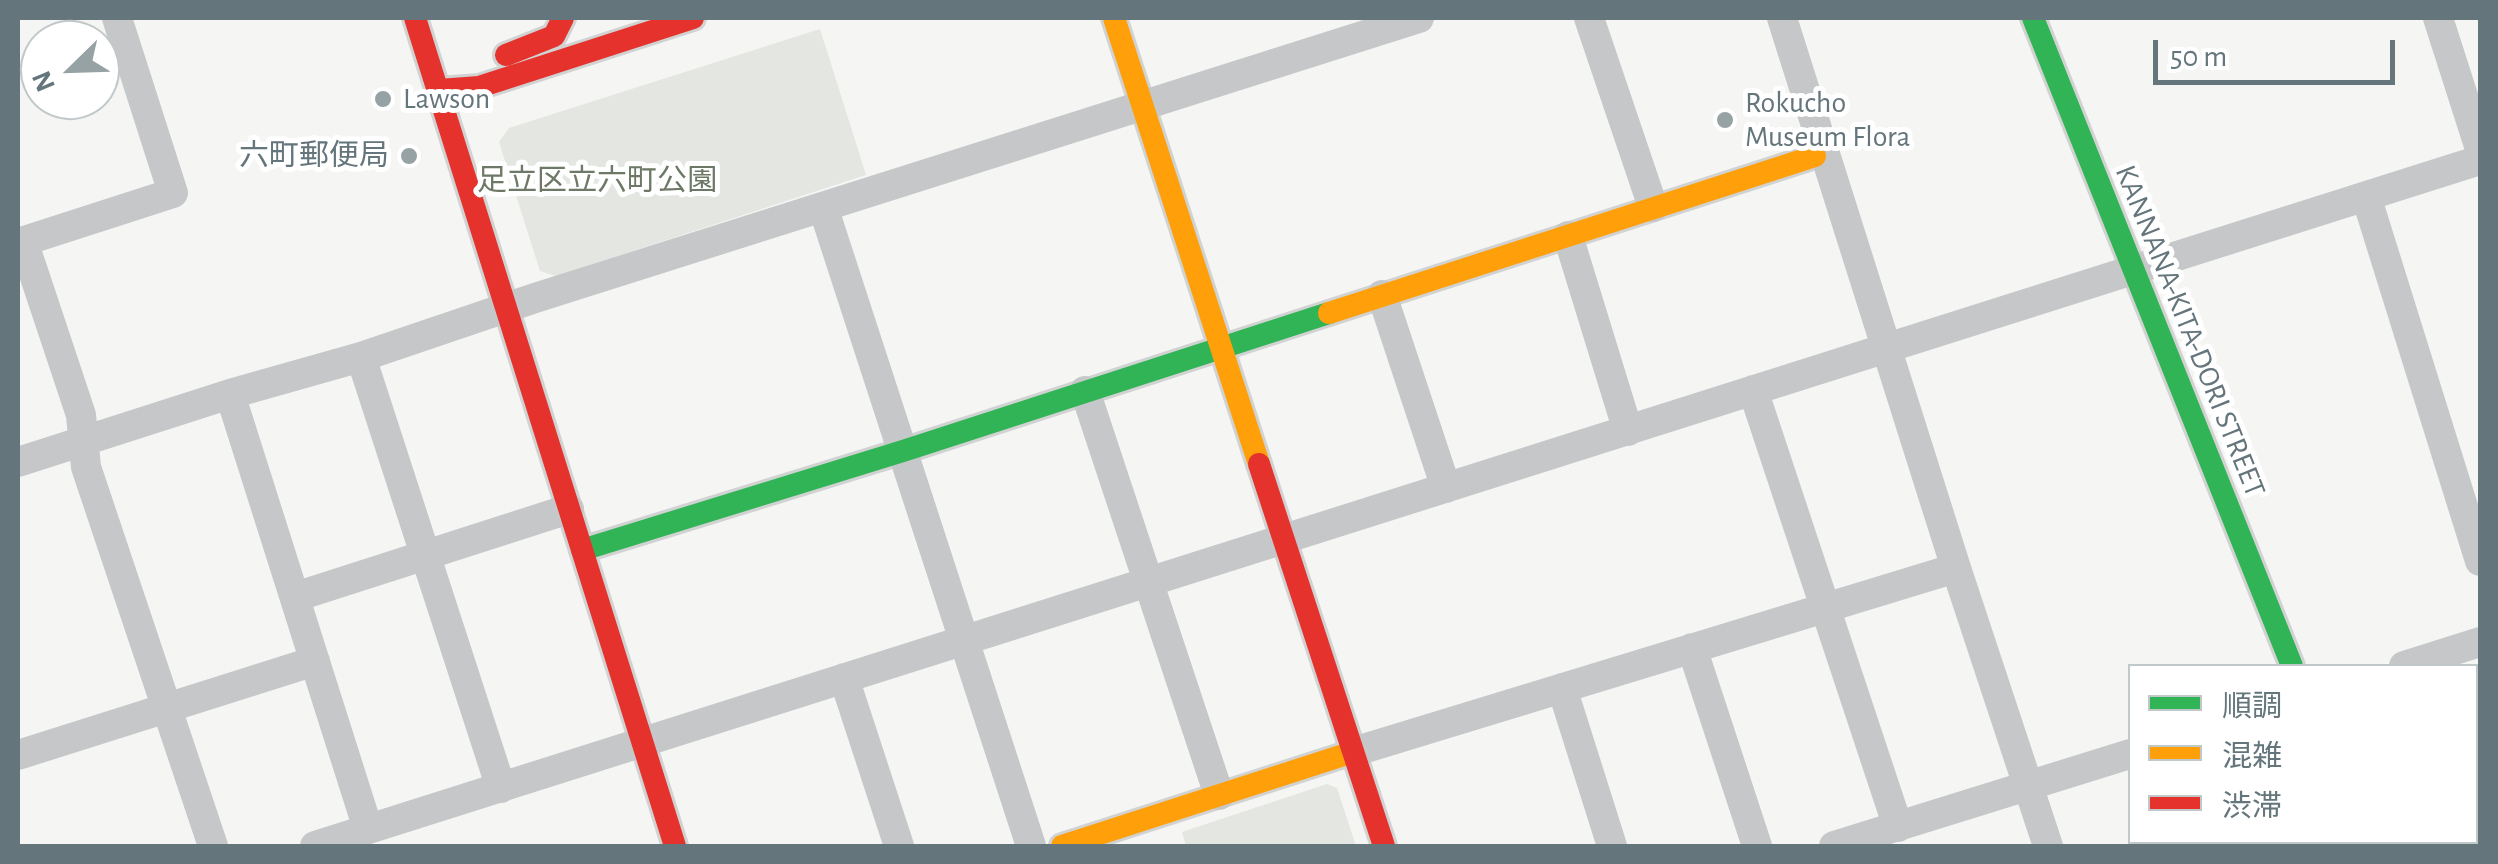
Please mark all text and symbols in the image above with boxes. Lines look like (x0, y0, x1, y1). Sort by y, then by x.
north arrow (20, 20, 120, 120)
scale bar (2158, 20, 2400, 82)
text: 50 m (2170, 42, 2227, 72)
text: N (28, 67, 61, 95)
place label: Lawson (403, 81, 490, 117)
place label: Rokucho Museum Flora (1745, 85, 1910, 156)
marker: Lawson (372, 88, 394, 110)
marker: Rokucho Museum Flora (1714, 109, 1736, 131)
place label: 六町郵便局 (239, 138, 389, 174)
marker: 六町郵便局 (398, 145, 420, 167)
street label: KANNANA-KITA-DORI STREET (2107, 160, 2273, 502)
park label: 足立区立六町公園 (477, 163, 717, 199)
legend (2128, 664, 2478, 844)
text: 順調 (2222, 692, 2282, 722)
text: 混雑 (2222, 742, 2282, 772)
text: 渋滞 (2222, 792, 2282, 822)

